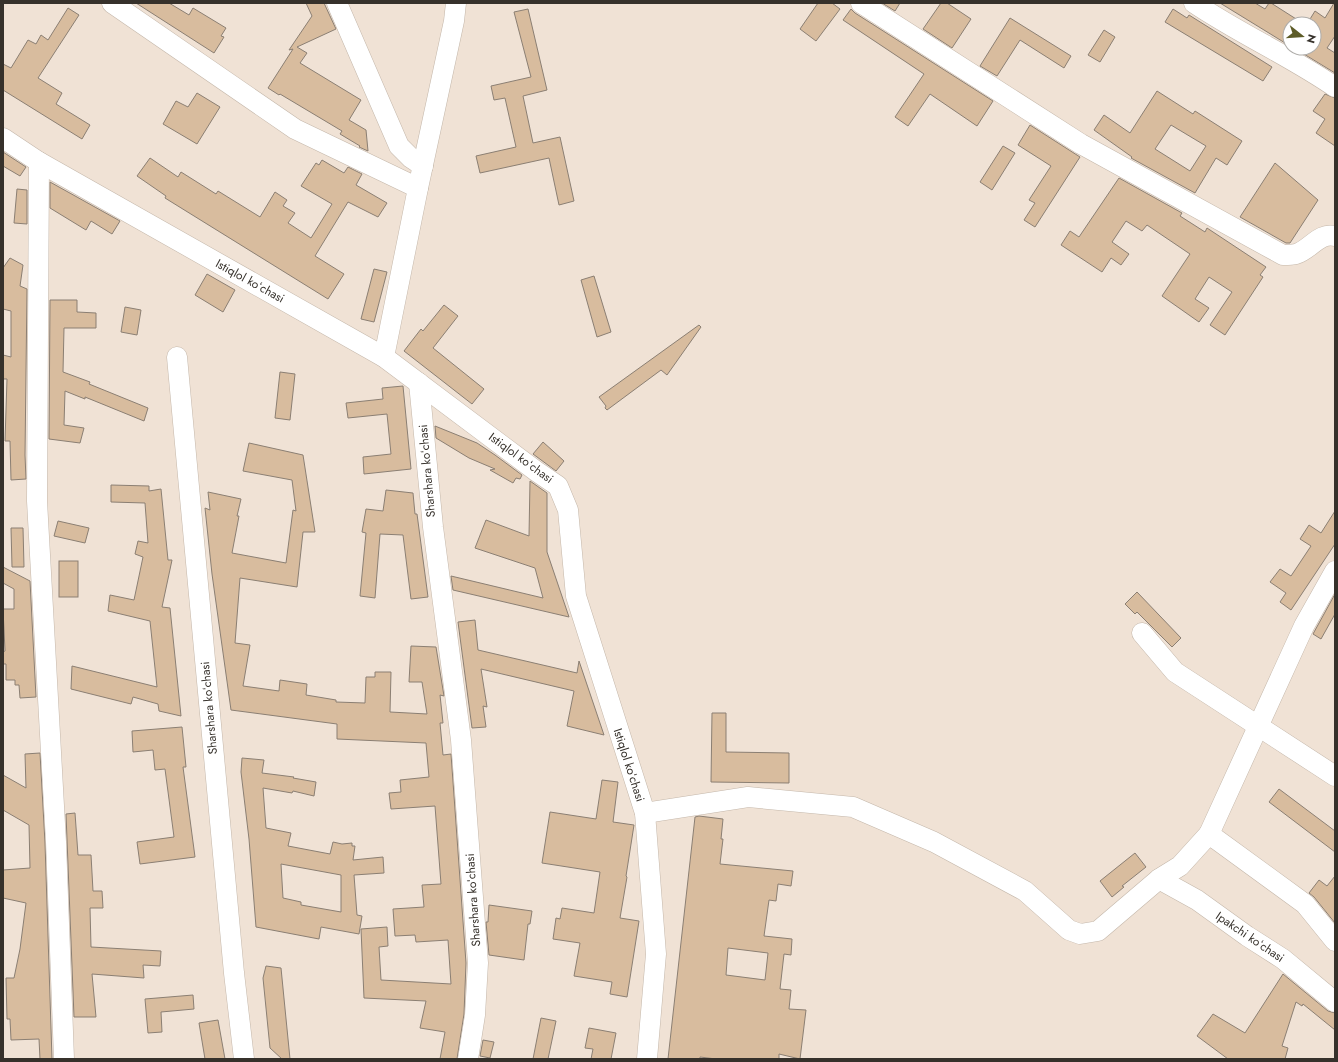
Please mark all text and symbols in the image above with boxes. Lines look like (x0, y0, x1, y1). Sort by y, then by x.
north arrow (1282, 16, 1322, 56)
text: N (1303, 32, 1320, 45)
street label: Istiqlol koʻchasi (212, 255, 288, 307)
street label: Sharshara koʻchasi (414, 424, 440, 518)
street label: Istiqlol koʻchasi (485, 428, 557, 488)
street label: Sharshara koʻchasi (196, 661, 222, 755)
street label: Istiqlol koʻchasi (609, 726, 649, 804)
street label: Sharshara koʻchasi (461, 853, 485, 947)
street label: Ipakchi koʻchasi (1212, 907, 1288, 967)

